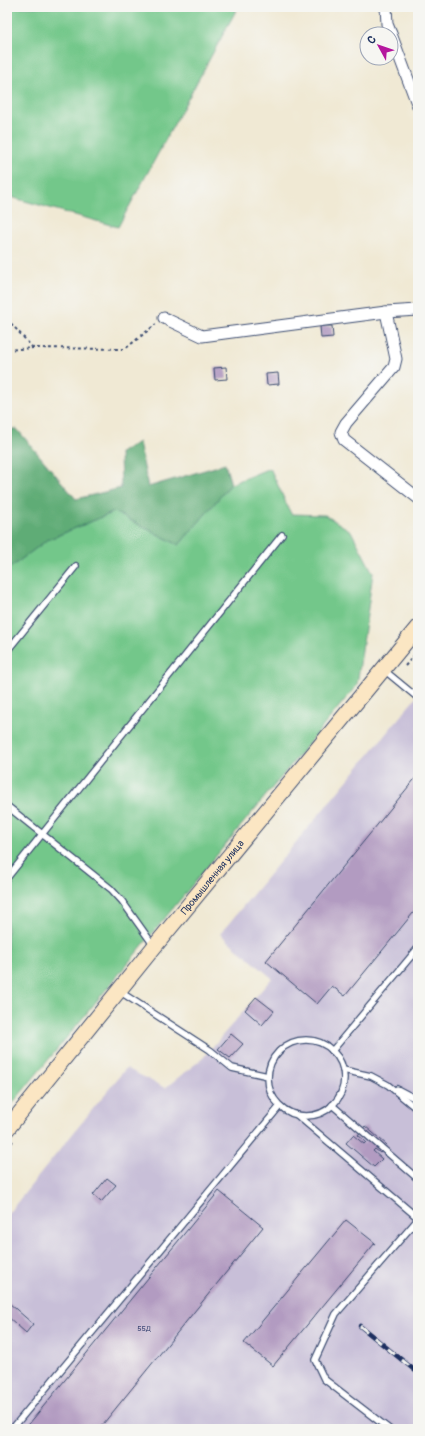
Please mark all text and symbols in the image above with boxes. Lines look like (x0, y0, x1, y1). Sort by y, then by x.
north arrow (359, 26, 399, 66)
text: С (365, 33, 379, 47)
street label: Промышленная улица (179, 837, 247, 917)
house number: 55Д (137, 1324, 151, 1333)

